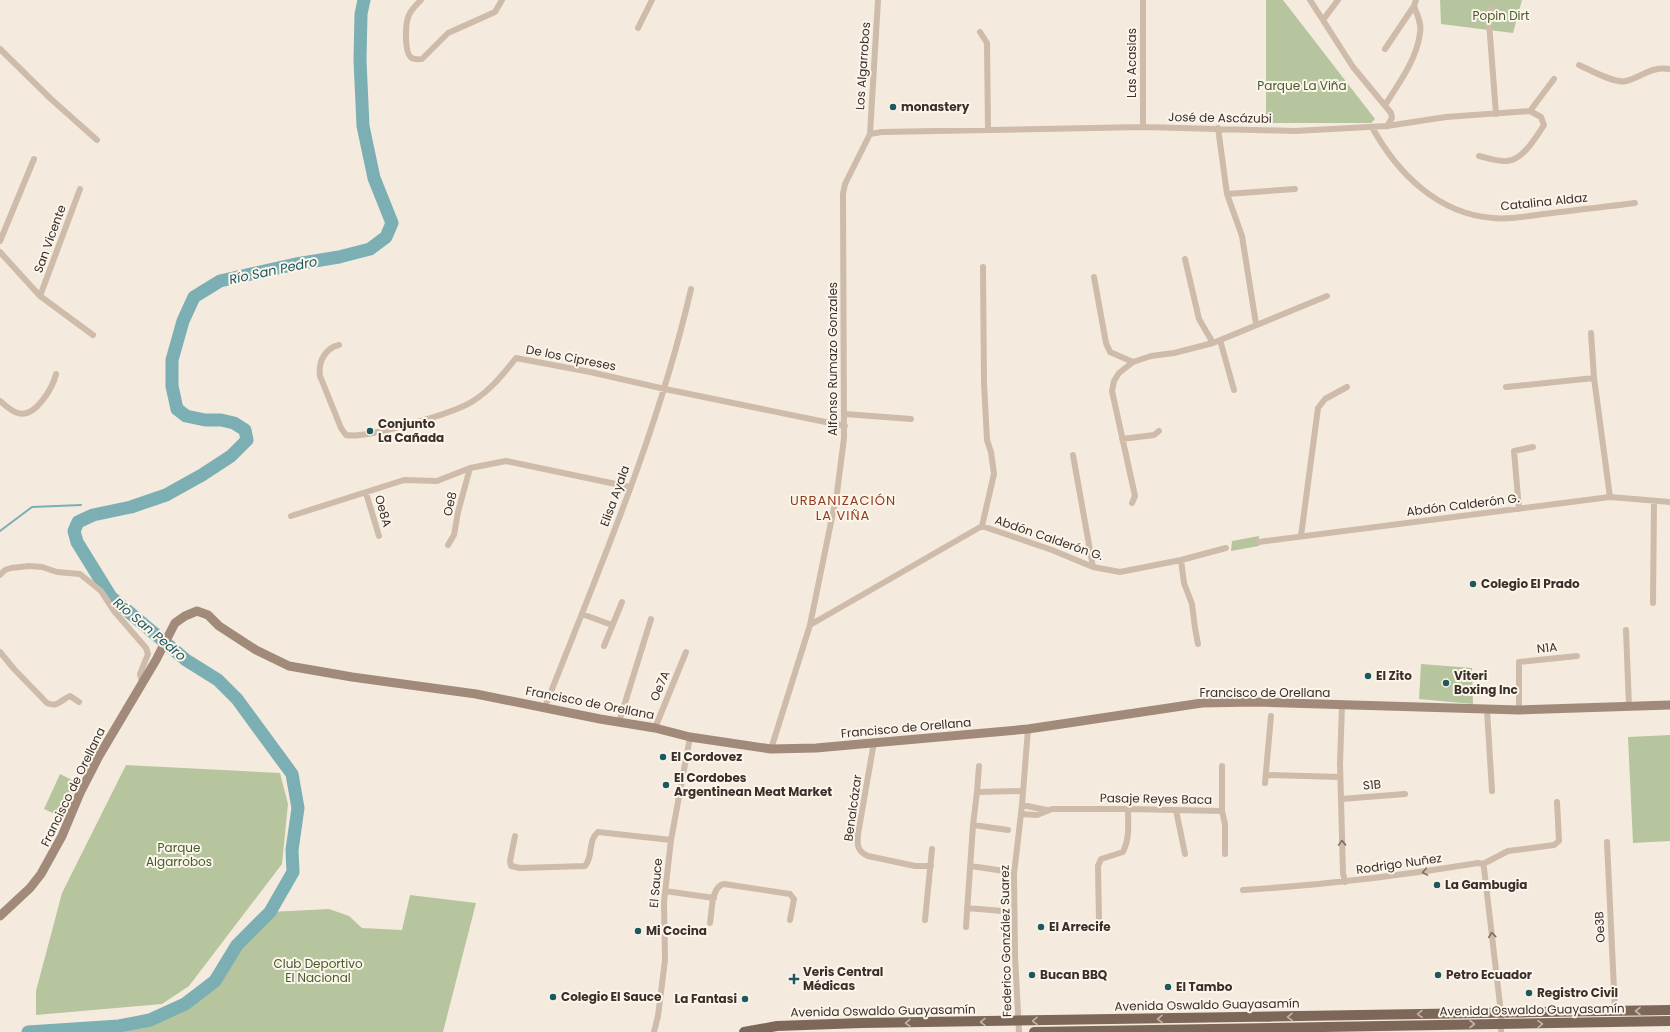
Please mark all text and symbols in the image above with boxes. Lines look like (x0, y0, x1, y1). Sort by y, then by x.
park label: Popin Dirt (1473, 7, 1529, 24)
street label: Los Algarrobos (851, 21, 874, 111)
street label: Las Acasias (1123, 28, 1140, 98)
park label: Parque La Viña (1257, 77, 1347, 94)
place label: monastery (901, 98, 970, 115)
marker: monastery (888, 102, 898, 112)
street label: José de Ascázubi (1168, 108, 1272, 127)
street label: Catalina Aldaz (1500, 188, 1588, 215)
street label: San Vicente (29, 202, 70, 275)
water label: Río San Pedro (227, 252, 319, 289)
street label: Alfonso Rumazo Gonzales (824, 282, 841, 436)
street label: De los Cipreses (525, 340, 618, 375)
place label: Conjunto La Cañada (378, 415, 444, 446)
marker: Conjunto La Cañada (365, 426, 375, 436)
street label: Elisa Ayala (596, 463, 633, 529)
street label: Abdón Calderón G. (1405, 489, 1520, 520)
street label: Oe8 (438, 490, 461, 518)
district label: URBANIZACIÓN LA VIÑA (790, 491, 896, 525)
street label: Oe8A (371, 493, 396, 529)
street label: Abdón Calderón G. (993, 511, 1106, 564)
place label: Colegio El Prado (1481, 575, 1580, 592)
marker: Colegio El Prado (1468, 579, 1478, 589)
water label: Río San Pedro (109, 593, 190, 665)
street label: N1A (1536, 638, 1558, 657)
place label: El Zito (1376, 667, 1412, 684)
place label: Viteri Boxing Inc (1454, 667, 1518, 698)
street label: Oe7A (646, 668, 674, 704)
marker: El Zito (1363, 671, 1373, 681)
marker: Viteri Boxing Inc (1441, 678, 1451, 688)
street label: Francisco de Orellana (524, 682, 656, 723)
street label: Francisco de Orellana (1200, 684, 1330, 701)
street label: Francisco de Orellana (840, 713, 972, 742)
street label: Francisco de Orellana (36, 724, 109, 849)
place label: El Cordovez (671, 748, 742, 765)
marker: El Cordovez (658, 752, 668, 762)
place label: El Cordobes Argentinean Meat Market (674, 769, 832, 800)
street label: Benalcázar (839, 773, 866, 842)
street label: S1B (1362, 775, 1382, 794)
marker: El Cordobes Argentinean Meat Market (661, 780, 671, 790)
street label: Pasaje Reyes Baca (1100, 789, 1212, 808)
park label: Parque Algarrobos (146, 839, 212, 870)
one-way arrow (1338, 840, 1346, 846)
street label: Rodrigo Nuñez (1355, 849, 1443, 878)
street label: El Sauce (645, 857, 666, 909)
street label: Federico González Suarez (996, 865, 1015, 1017)
one-way arrow (1422, 867, 1428, 876)
place label: La Gambugia (1445, 876, 1528, 893)
marker: La Gambugia (1432, 880, 1442, 890)
street label: Oe3B (1590, 911, 1609, 943)
place label: El Arrecife (1049, 918, 1111, 935)
place label: Mi Cocina (646, 922, 707, 939)
marker: El Arrecife (1036, 922, 1046, 932)
marker: Mi Cocina (633, 926, 643, 936)
one-way arrow (1488, 932, 1497, 938)
park label: Club Deportivo El Nacional (273, 955, 363, 986)
place label: Veris Central Médicas (803, 963, 883, 994)
place label: Bucan BBQ (1040, 966, 1108, 983)
place label: Petro Ecuador (1446, 966, 1532, 983)
marker: Bucan BBQ (1027, 970, 1037, 980)
marker: Petro Ecuador (1433, 970, 1443, 980)
marker: Veris Central Médicas (788, 973, 800, 985)
place label: El Tambo (1176, 978, 1233, 995)
marker: El Tambo (1163, 982, 1173, 992)
place label: Registro Civil (1537, 984, 1618, 1001)
place label: Colegio El Sauce (561, 988, 662, 1005)
marker: Registro Civil (1524, 988, 1534, 998)
place label: La Fantasi (675, 990, 737, 1007)
marker: Colegio El Sauce (548, 992, 558, 1002)
marker: La Fantasi (740, 994, 750, 1004)
street label: Avenida Oswaldo Guayasamín (1114, 994, 1300, 1015)
street label: Avenida Oswaldo Guayasamín (1439, 999, 1625, 1020)
street label: Avenida Oswaldo Guayasamín (790, 1000, 976, 1021)
one-way arrow (1635, 1007, 1641, 1015)
one-way arrow (1417, 1010, 1423, 1018)
one-way arrow (1287, 1012, 1293, 1021)
one-way arrow (1157, 1015, 1163, 1023)
one-way arrow (1032, 1017, 1038, 1025)
one-way arrow (980, 1018, 986, 1026)
one-way arrow (905, 1019, 911, 1027)
one-way arrow (1537, 1019, 1543, 1028)
one-way arrow (1469, 1020, 1475, 1028)

